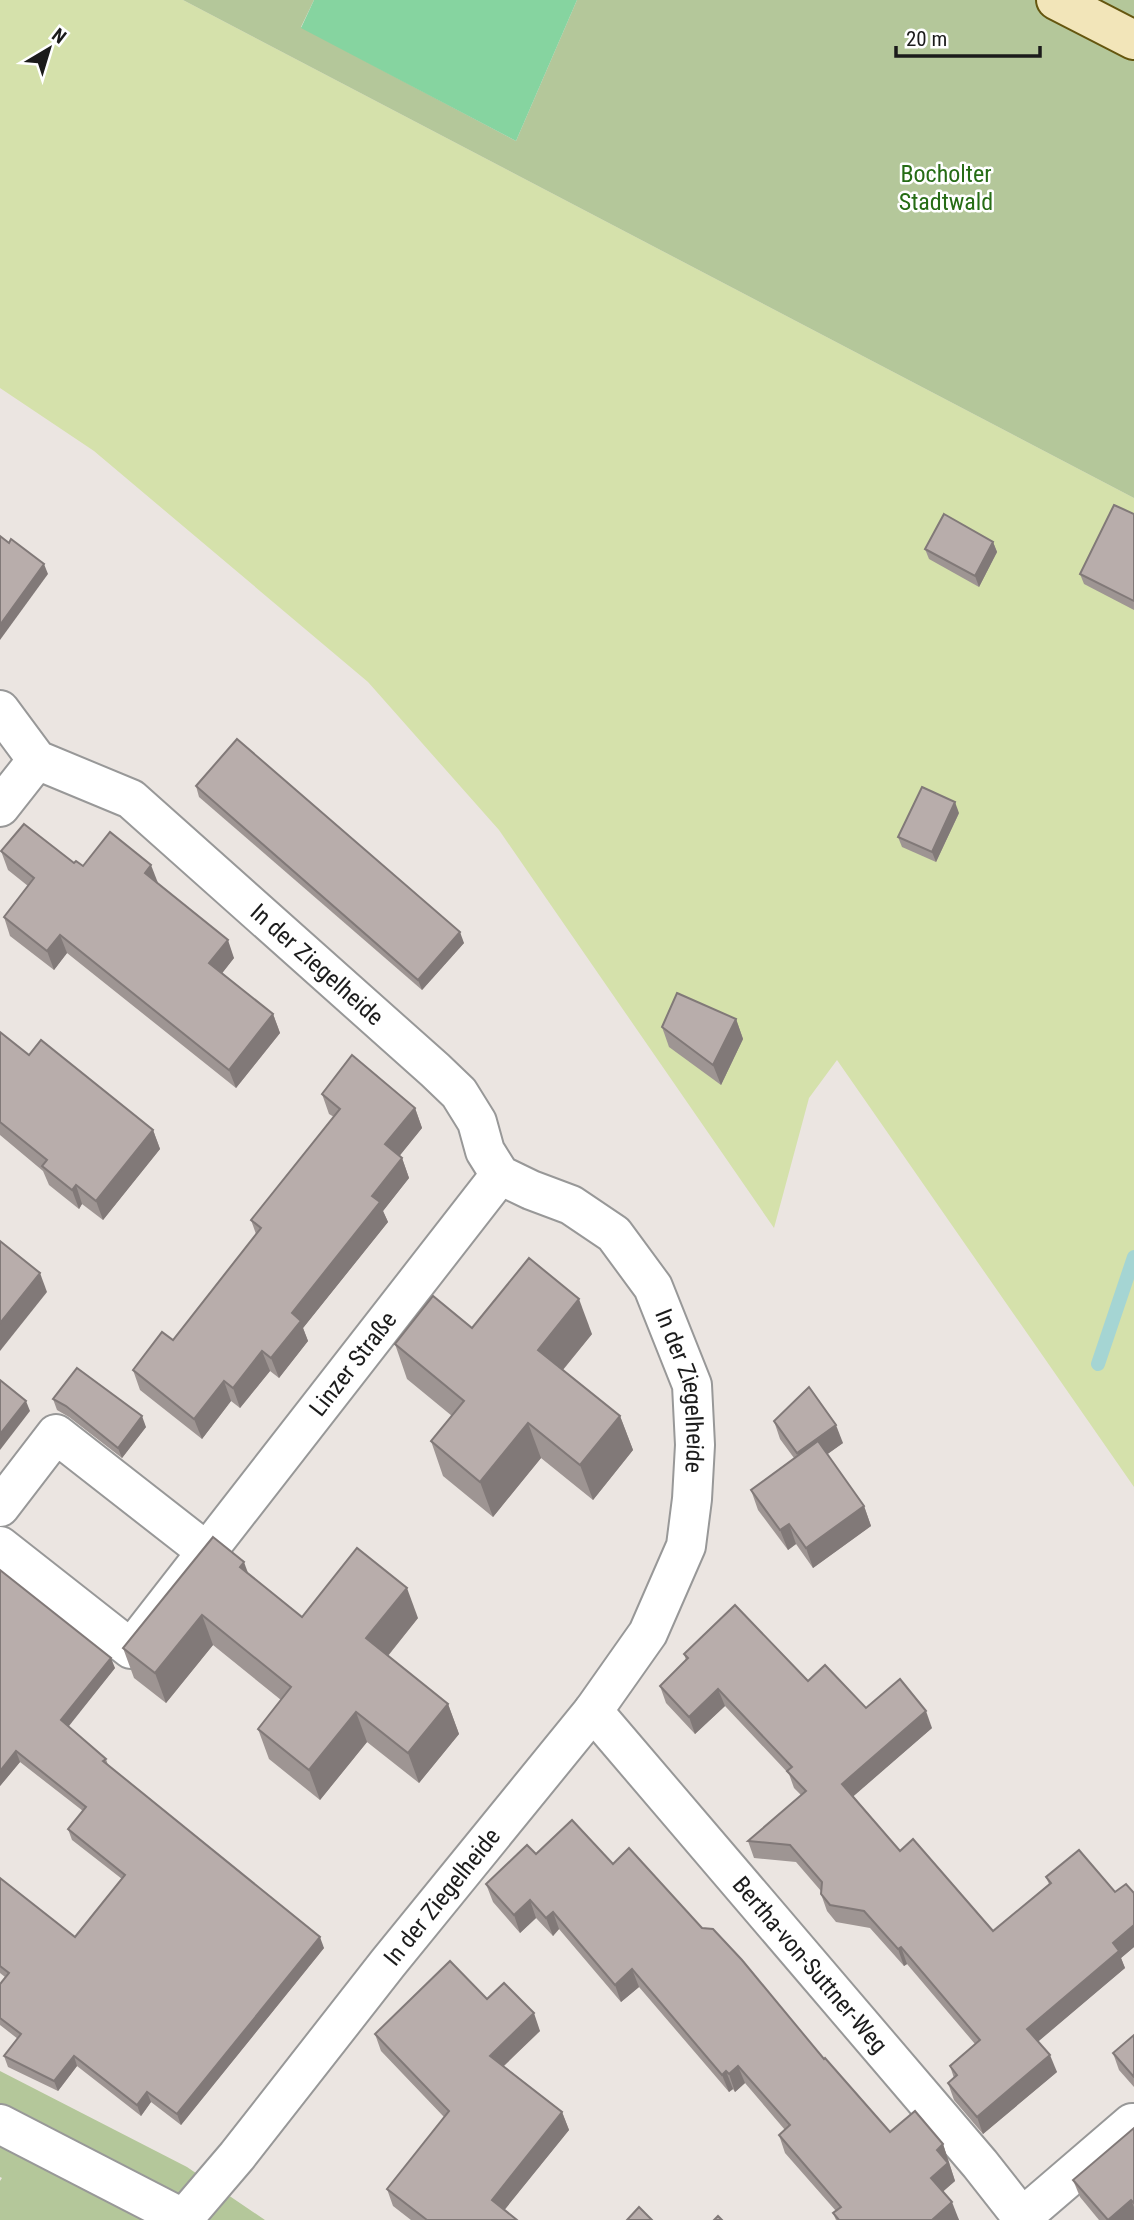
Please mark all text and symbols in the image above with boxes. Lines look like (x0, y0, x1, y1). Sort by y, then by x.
north arrow (14, 14, 84, 84)
scale bar (896, 14, 1040, 58)
text: N (47, 23, 71, 49)
text: 20 m (906, 27, 947, 51)
park label: Bocholter Stadtwald (899, 160, 993, 216)
street label: In der Ziegelheide (245, 898, 389, 1031)
street label: In der Ziegelheide (649, 1305, 709, 1474)
street label: Linzer Straße (304, 1306, 402, 1422)
street label: In der Ziegelheide (378, 1823, 506, 1971)
street label: Bertha-von-Suttner-Weg (727, 1871, 893, 2059)

